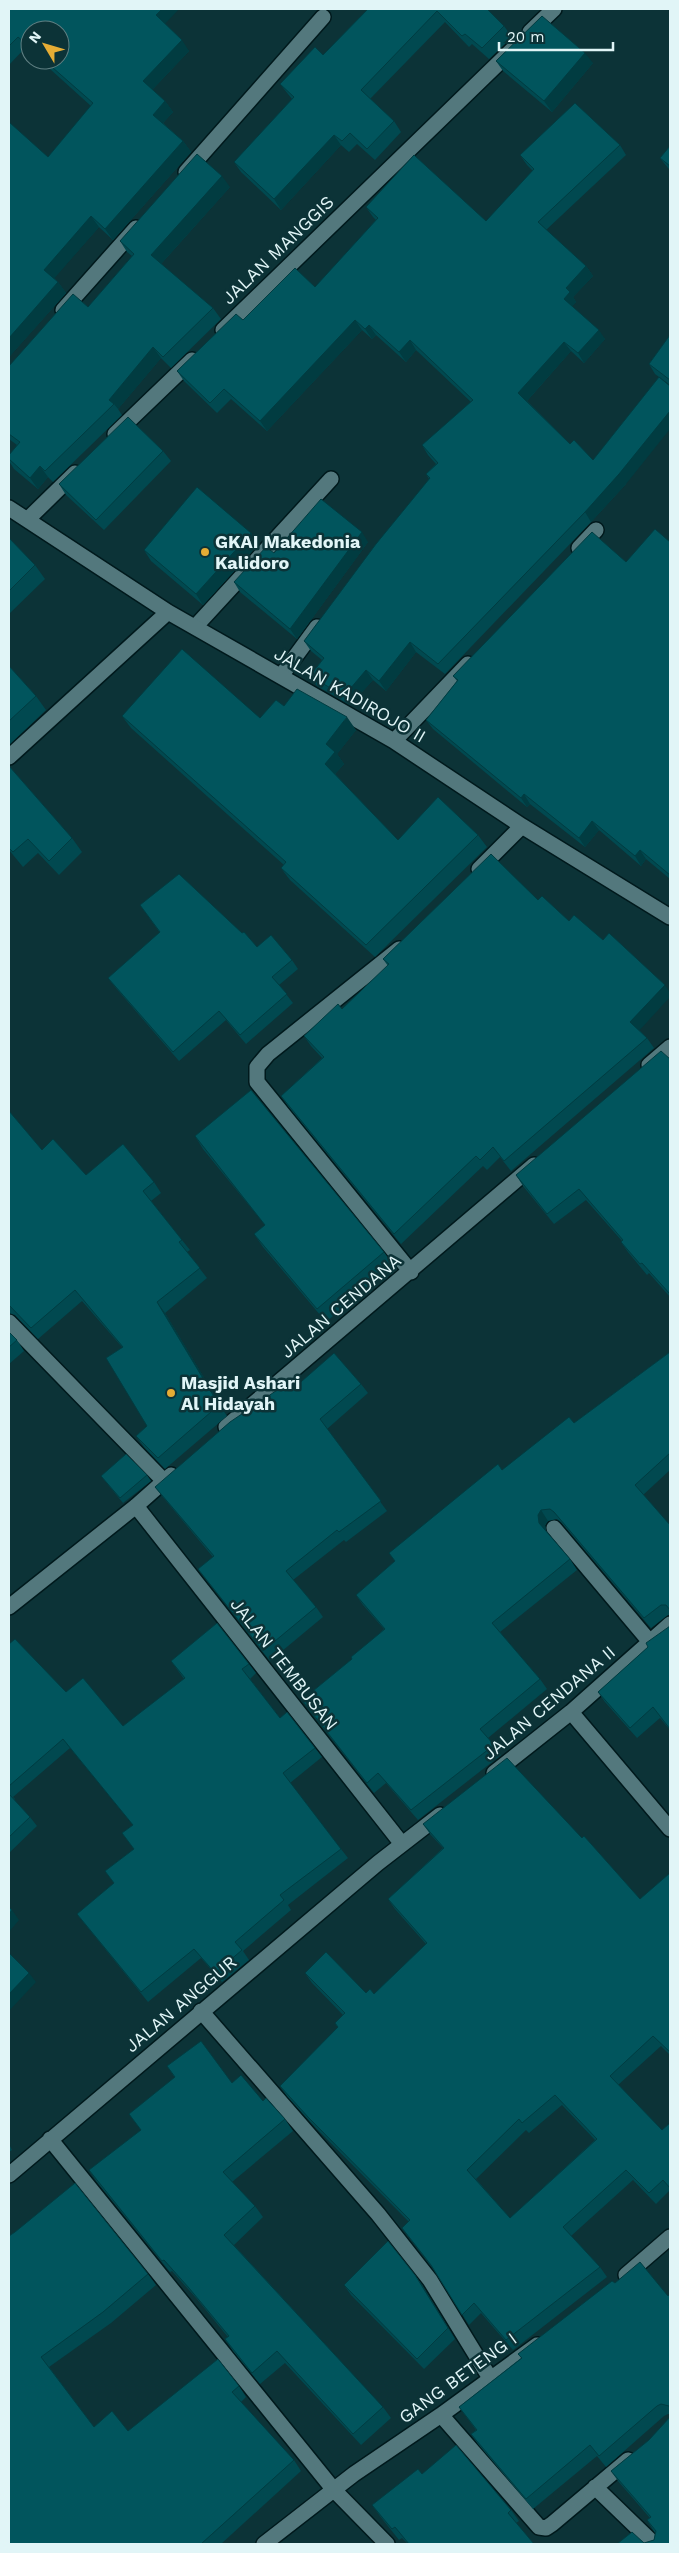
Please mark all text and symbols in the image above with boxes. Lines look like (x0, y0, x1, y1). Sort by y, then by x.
north arrow (20, 20, 70, 70)
scale bar (499, 20, 613, 52)
text: N (25, 28, 44, 46)
text: 20 m (507, 28, 545, 46)
street label: JALAN MANGGIS (217, 191, 338, 308)
place label: GKAI Makedonia Kalidoro (215, 531, 361, 573)
marker: GKAI Makedonia Kalidoro (199, 546, 211, 558)
street label: JALAN KADIROJO II (271, 643, 430, 747)
street label: JALAN CENDANA (276, 1249, 405, 1362)
place label: Masjid Ashari Al Hidayah (181, 1372, 300, 1414)
marker: Masjid Ashari Al Hidayah (165, 1387, 177, 1399)
street label: JALAN TEMBUSAN (226, 1593, 342, 1734)
street label: JALAN CENDANA II (478, 1641, 619, 1764)
street label: JALAN ANGGUR (121, 1951, 241, 2056)
street label: GANG BETENG I (395, 2328, 521, 2427)

